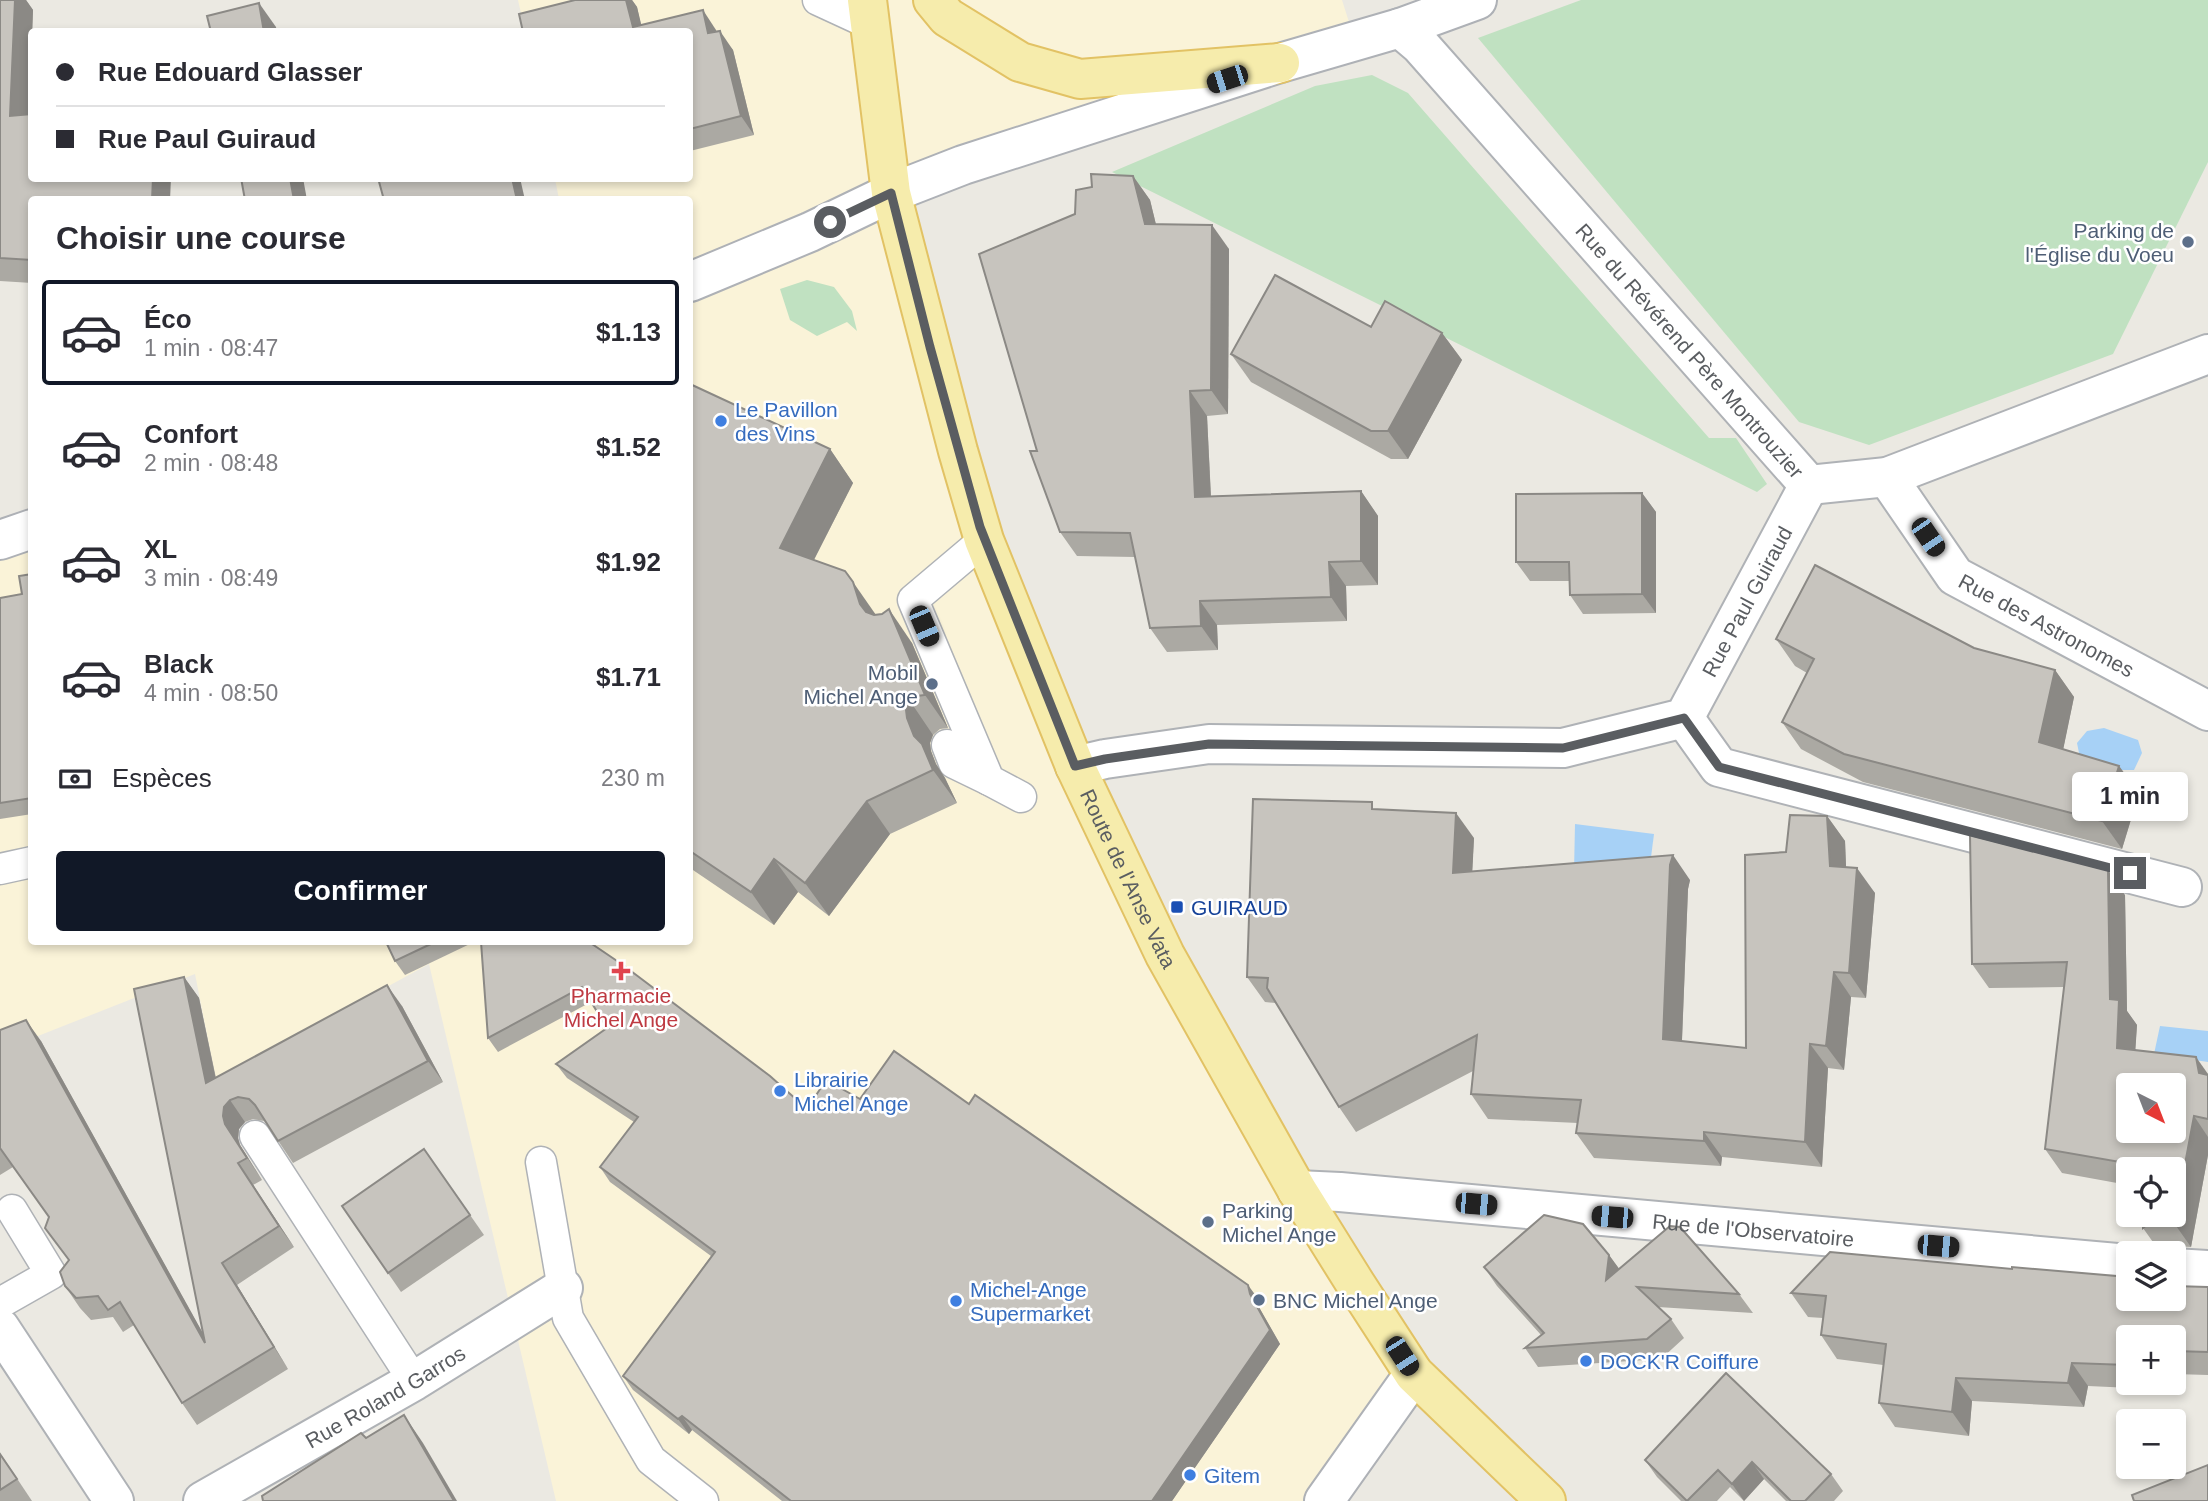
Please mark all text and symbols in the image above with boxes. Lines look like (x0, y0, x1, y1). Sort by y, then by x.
text: Rue Edouard Glasser (98, 57, 362, 87)
car (1204, 63, 1251, 95)
text: Rue Paul Guiraud (98, 124, 316, 154)
route start (814, 206, 846, 238)
street label: Rue du Révérend Père Montrouzier (1572, 219, 1809, 482)
place label: Parking de l'Église du Voeu (2025, 219, 2174, 266)
text: Choisir une course (56, 220, 346, 256)
marker: Parking de l'Église du Voeu (2180, 234, 2196, 250)
icon: car (60, 301, 123, 364)
text: Éco (144, 304, 192, 334)
text: $1.13 (596, 317, 661, 347)
text: 1 min · 08:47 (144, 335, 278, 361)
place label: Le Pavillon des Vins (735, 398, 838, 445)
marker: Le Pavillon des Vins (713, 413, 729, 429)
icon: car (60, 416, 123, 479)
text: Confort (144, 419, 238, 449)
text: $1.52 (596, 432, 661, 462)
text: 2 min · 08:48 (144, 450, 278, 476)
car (1908, 514, 1949, 560)
street label: Rue Paul Guiraud (1697, 522, 1796, 680)
icon: car (60, 531, 123, 594)
text: XL (144, 534, 177, 564)
text: $1.92 (596, 547, 661, 577)
text: 3 min · 08:49 (144, 565, 278, 591)
street label: Rue des Astronomes (1955, 569, 2138, 681)
car (907, 603, 942, 649)
icon: car (60, 646, 123, 709)
text: Black (144, 649, 213, 679)
place label: Mobil Michel Ange (804, 661, 918, 708)
text: $1.71 (596, 662, 661, 692)
marker: Mobil Michel Ange (924, 676, 940, 692)
text: 4 min · 08:50 (144, 680, 278, 706)
icon: cash (56, 760, 94, 798)
text: Espèces (112, 763, 212, 793)
text: 230 m (601, 765, 665, 791)
callout: 1 min (2072, 772, 2188, 820)
text: 1 min (2100, 783, 2160, 809)
street label: Route de l'Anse Vata (1076, 785, 1181, 972)
button: Confirmer (56, 851, 665, 931)
route end (2114, 857, 2146, 889)
place label: GUIRAUD (1191, 896, 1288, 919)
marker: GUIRAUD (1169, 899, 1185, 915)
marker: Pharmacie Michel Ange (613, 963, 629, 979)
place label: Pharmacie Michel Ange (564, 984, 678, 1031)
place label: Librairie Michel Ange (794, 1068, 908, 1115)
north arrow (2116, 1073, 2186, 1143)
map controls (2116, 1073, 2186, 1479)
marker: Librairie Michel Ange (772, 1083, 788, 1099)
button: locate (2116, 1157, 2186, 1227)
car (1455, 1192, 1498, 1216)
place label: Parking Michel Ange (1222, 1199, 1336, 1246)
car (1591, 1205, 1634, 1229)
street label: Rue de l'Observatoire (1651, 1209, 1855, 1250)
marker: Parking Michel Ange (1200, 1214, 1216, 1230)
car (1917, 1234, 1960, 1258)
button: layers (2116, 1241, 2186, 1311)
place label: Michel-Ange Supermarket (970, 1278, 1090, 1325)
place label: BNC Michel Ange (1273, 1289, 1438, 1312)
marker: BNC Michel Ange (1251, 1292, 1267, 1308)
marker: Michel-Ange Supermarket (948, 1293, 964, 1309)
button: + (2116, 1325, 2186, 1395)
car (1382, 1333, 1423, 1379)
street label: Rue Roland Garros (301, 1341, 469, 1452)
place label: DOCK'R Coiffure (1600, 1350, 1759, 1373)
marker: DOCK'R Coiffure (1578, 1353, 1594, 1369)
button: − (2116, 1409, 2186, 1479)
place label: Gitem (1204, 1464, 1260, 1487)
marker: Gitem (1182, 1467, 1198, 1483)

